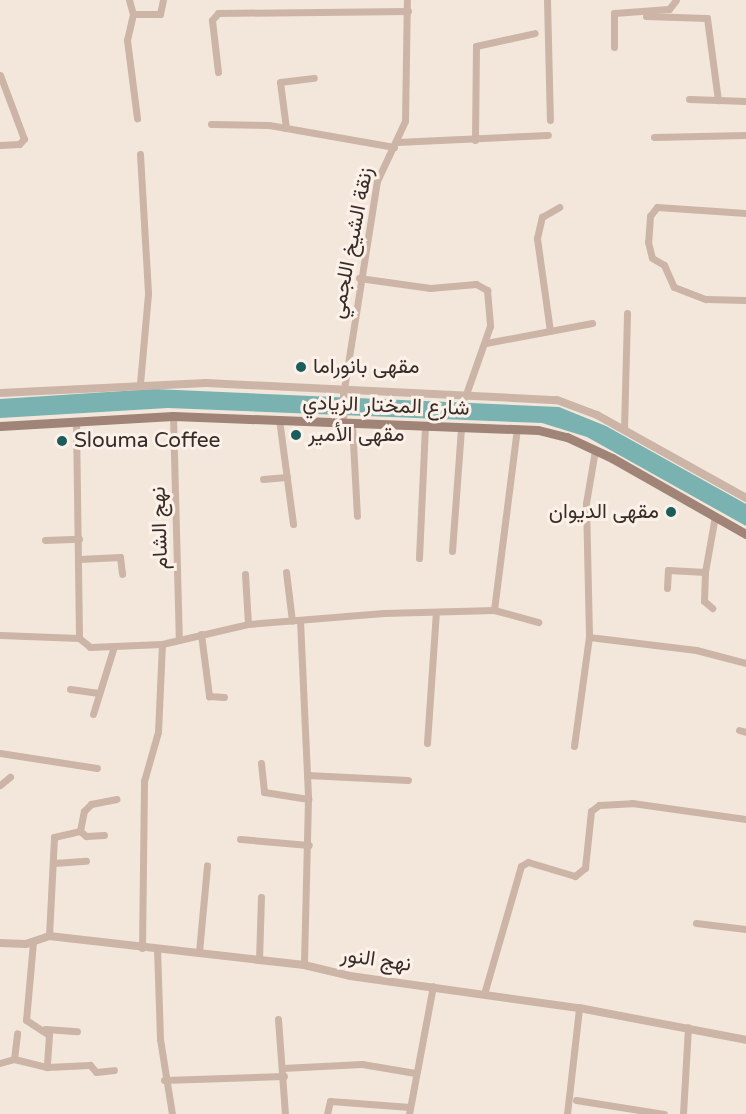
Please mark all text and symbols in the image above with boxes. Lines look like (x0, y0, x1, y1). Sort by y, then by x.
street label: زنقة الشيخ اللجمي (325, 165, 379, 321)
place label: مقهى بانوراما (313, 354, 419, 380)
marker: مقهى بانوراما (294, 360, 308, 374)
street label: شارع المختار الزيادي (302, 390, 470, 422)
place label: مقهى الأمير (308, 422, 404, 448)
place label: Slouma Coffee (74, 428, 220, 454)
marker: مقهى الأمير (289, 428, 303, 442)
marker: Slouma Coffee (55, 434, 69, 448)
street label: نهج الشام (146, 486, 174, 570)
place label: مقهى الديوان (549, 499, 659, 525)
marker: مقهى الديوان (664, 505, 678, 519)
street label: نهج النور (339, 943, 413, 977)

